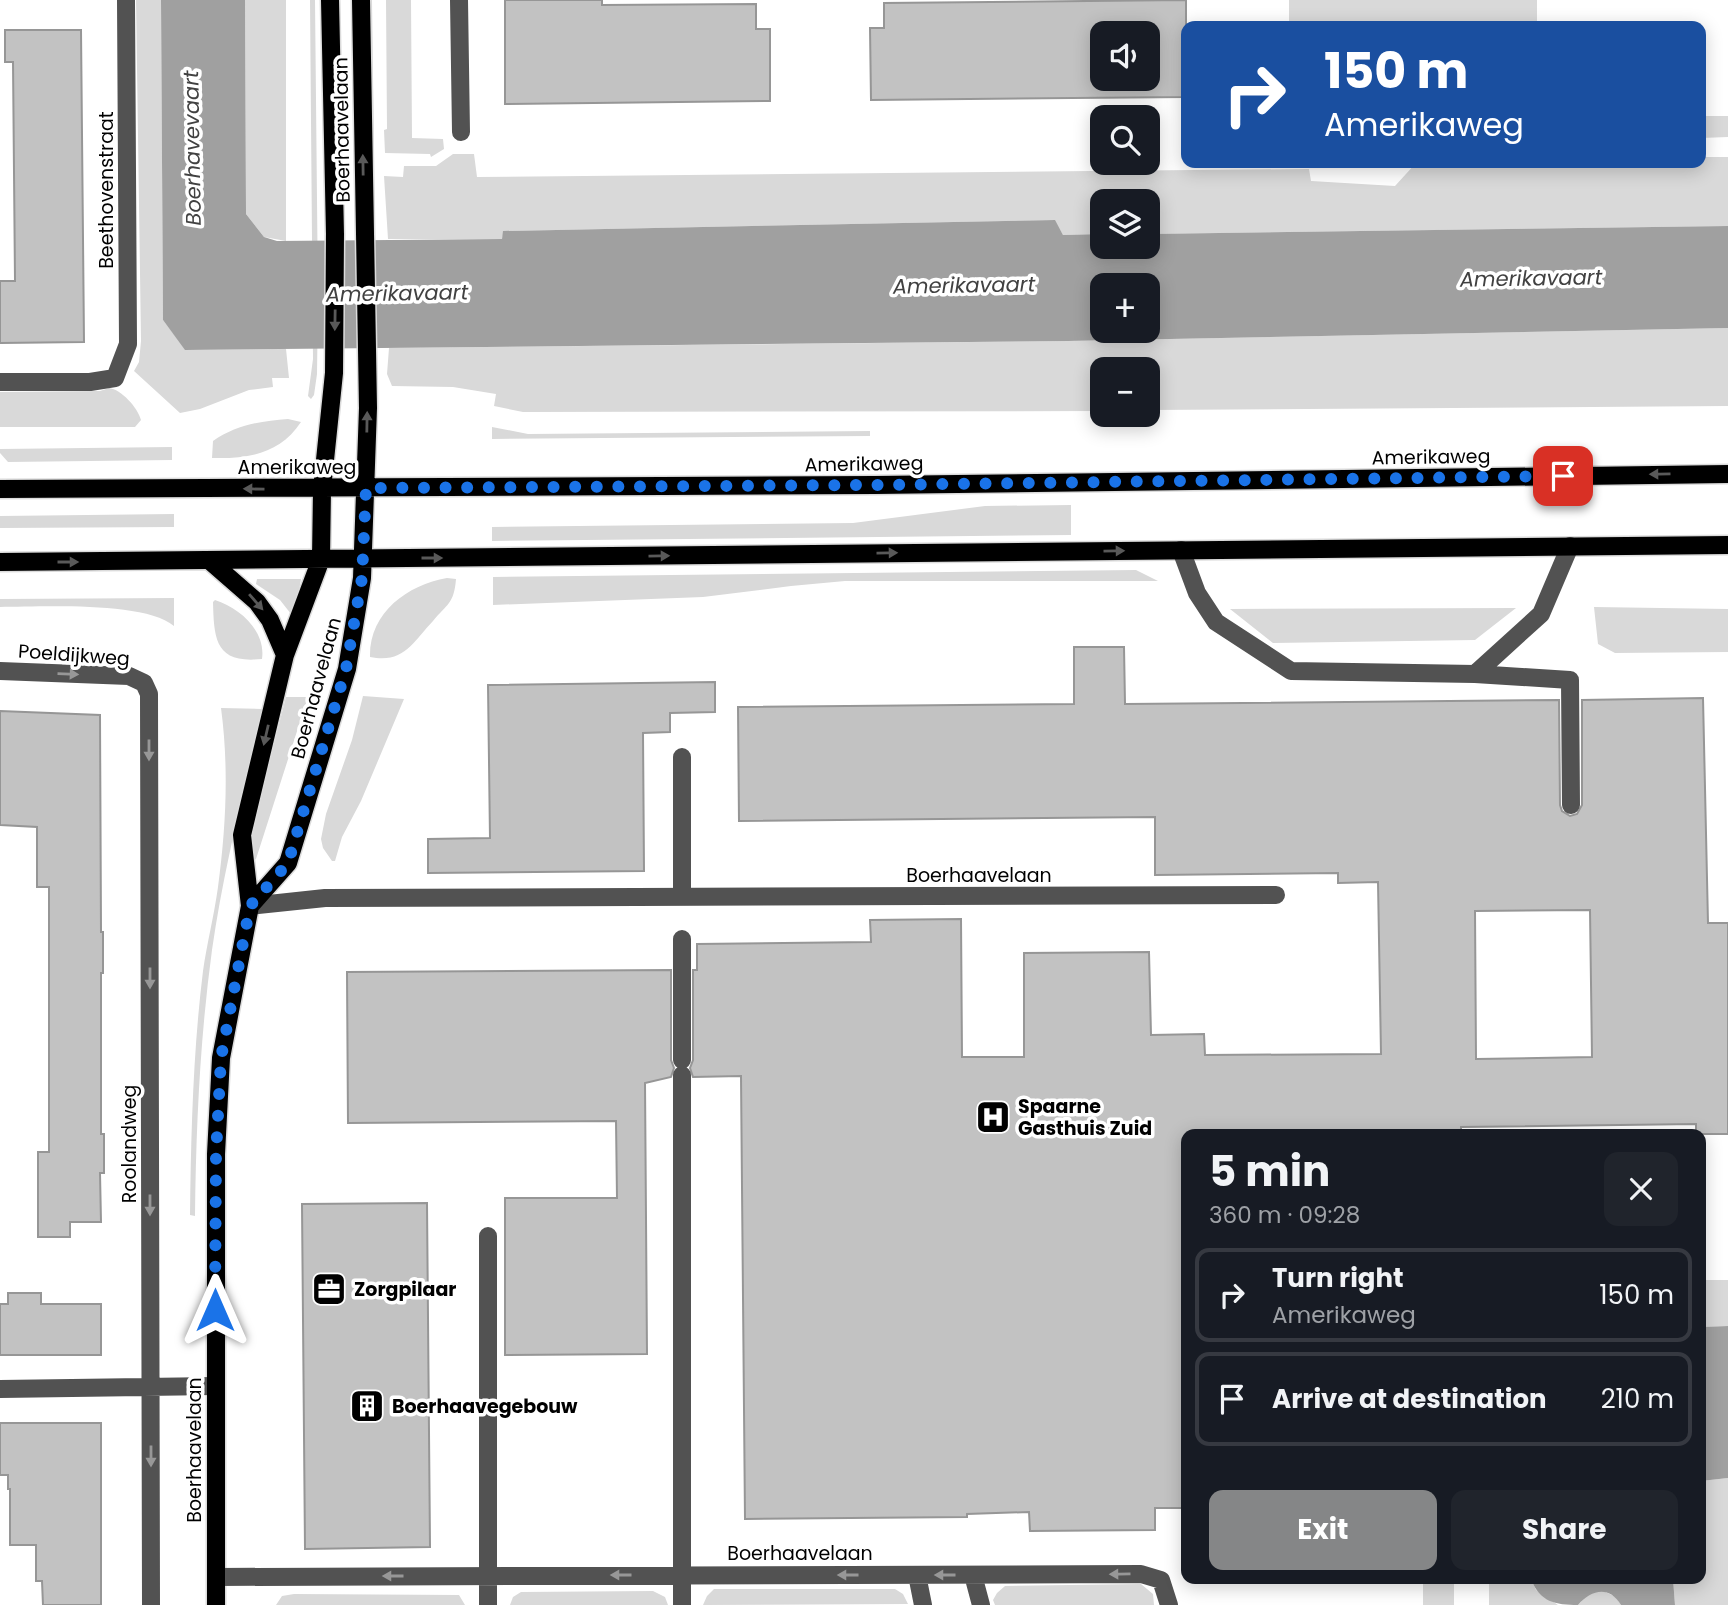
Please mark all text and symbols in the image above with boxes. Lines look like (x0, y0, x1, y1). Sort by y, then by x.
map controls (1090, 21, 1160, 427)
button: sound (1090, 21, 1160, 91)
text: 150 m (1324, 37, 1469, 105)
icon: right (1209, 49, 1300, 140)
street label: Boerhaavelaan (327, 57, 357, 203)
water label: Boerhavevaart (176, 70, 208, 226)
text: Amerikaweg (1324, 102, 1524, 147)
button: search (1090, 105, 1160, 175)
street label: Beethovenstraat (93, 111, 120, 269)
one-way arrow (358, 154, 369, 176)
button: layers (1090, 189, 1160, 259)
water label: Amerikavaart (1459, 262, 1603, 294)
water label: Amerikavaart (892, 269, 1036, 301)
button: + (1090, 273, 1160, 343)
water label: Amerikavaart (325, 277, 469, 309)
one-way arrow (329, 310, 340, 332)
button: − (1090, 357, 1160, 427)
one-way arrow (362, 411, 373, 433)
street label: Amerikaweg (1371, 442, 1491, 472)
pin (1533, 446, 1593, 506)
street label: Amerikaweg (804, 449, 924, 479)
street label: Amerikaweg (238, 454, 356, 481)
icon: arrive (1544, 457, 1582, 495)
one-way arrow (1649, 469, 1671, 480)
one-way arrow (242, 483, 264, 494)
one-way arrow (1103, 545, 1125, 557)
one-way arrow (876, 548, 898, 559)
one-way arrow (648, 550, 670, 562)
one-way arrow (421, 552, 443, 564)
one-way arrow (57, 556, 79, 568)
one-way arrow (248, 593, 264, 611)
street label: Boerhaavelaan (284, 614, 348, 762)
street label: Poeldijkweg (17, 638, 131, 672)
one-way arrow (57, 668, 79, 679)
one-way arrow (260, 724, 271, 746)
one-way arrow (143, 739, 155, 761)
street label: Boerhaavelaan (906, 862, 1052, 889)
one-way arrow (144, 967, 156, 989)
street label: Roolandweg (116, 1085, 143, 1203)
place label: Spaarne Gasthuis Zuid (1018, 1093, 1152, 1142)
hospital icon: Spaarne Gasthuis Zuid (974, 1098, 1012, 1136)
text: 5 min (1209, 1142, 1330, 1201)
button: close (1604, 1152, 1678, 1226)
one-way arrow (144, 1194, 156, 1216)
text: 360 m · 09:28 (1209, 1199, 1360, 1231)
text: Turn right (1272, 1260, 1404, 1296)
office icon: Zorgpilaar (310, 1270, 348, 1308)
position arrow (178, 1273, 252, 1347)
place label: Zorgpilaar (354, 1276, 457, 1303)
icon: right (1213, 1276, 1251, 1314)
text: 150 m (1599, 1277, 1674, 1313)
text: Amerikaweg (1272, 1299, 1416, 1331)
street label: Boerhaavelaan (181, 1377, 208, 1523)
icon: arrive (1213, 1380, 1251, 1418)
text: Arrive at destination (1272, 1381, 1547, 1417)
text: 210 m (1601, 1381, 1674, 1417)
building icon: Boerhaavegebouw (348, 1387, 386, 1425)
place label: Boerhaavegebouw (392, 1393, 578, 1420)
one-way arrow (145, 1446, 157, 1468)
button: Exit (1209, 1490, 1437, 1570)
button: Share (1451, 1490, 1678, 1570)
street label: Boerhaavelaan (727, 1540, 873, 1567)
one-way arrow (1109, 1568, 1131, 1580)
one-way arrow (610, 1569, 632, 1580)
one-way arrow (837, 1569, 859, 1581)
one-way arrow (934, 1569, 956, 1581)
one-way arrow (382, 1570, 404, 1582)

